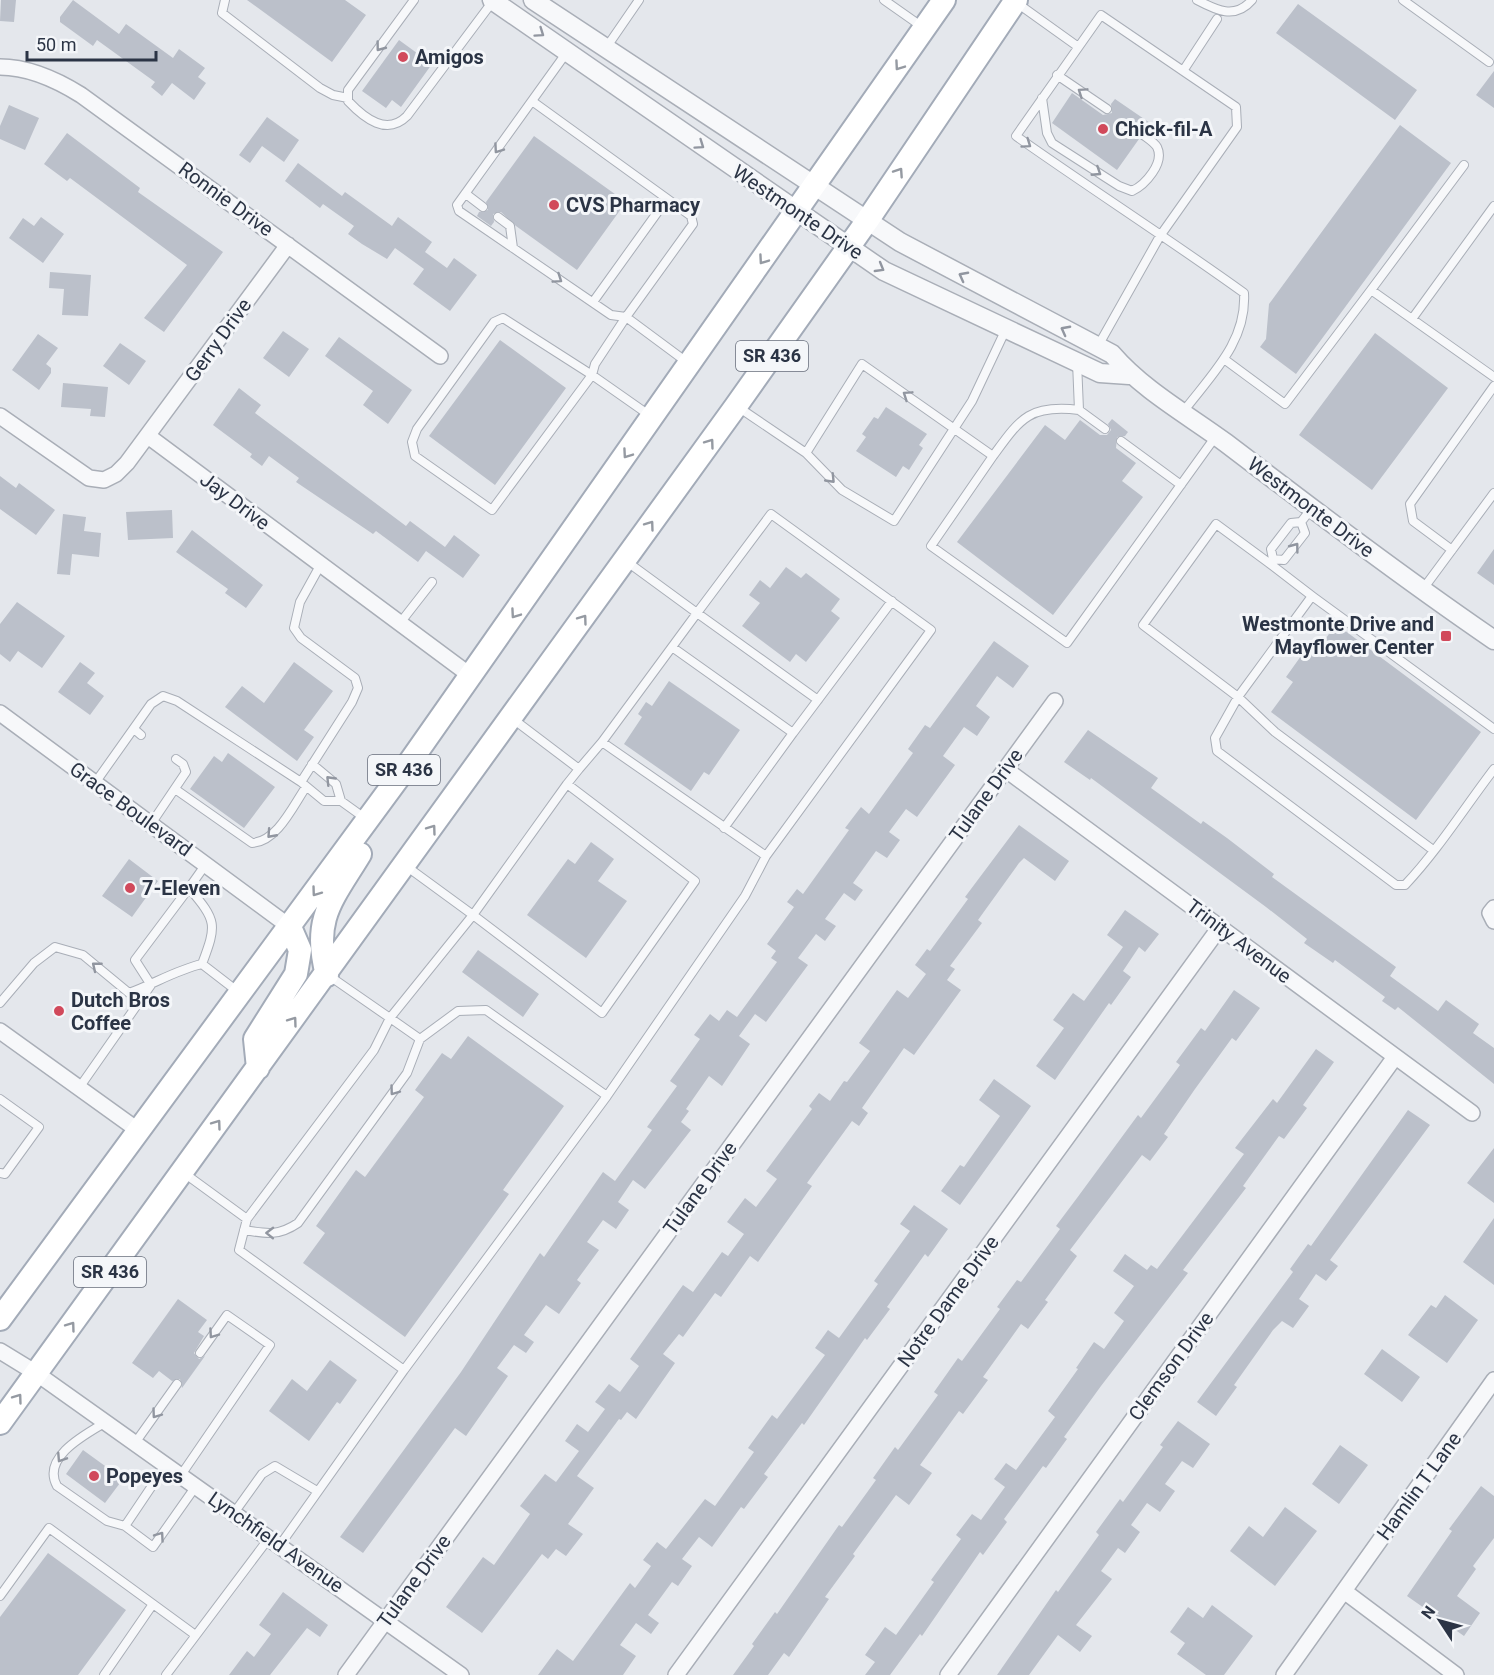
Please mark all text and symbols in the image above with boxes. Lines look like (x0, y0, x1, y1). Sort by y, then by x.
scale bar (27, 24, 156, 62)
one-way arrow (533, 26, 544, 37)
text: 50 m (36, 34, 76, 55)
one-way arrow (376, 40, 387, 51)
place label: Amigos (415, 45, 484, 69)
marker: Amigos (396, 50, 410, 64)
one-way arrow (895, 59, 906, 70)
one-way arrow (1078, 89, 1089, 100)
place label: Chick-fil-A (1115, 117, 1213, 141)
marker: Chick-fil-A (1096, 122, 1110, 136)
one-way arrow (1020, 137, 1031, 148)
one-way arrow (693, 138, 704, 149)
one-way arrow (494, 143, 505, 154)
street label: Ronnie Drive (174, 157, 278, 241)
street label: Westmonte Drive (728, 160, 868, 264)
one-way arrow (1090, 165, 1101, 176)
one-way arrow (892, 168, 903, 179)
place label: CVS Pharmacy (566, 193, 701, 217)
marker: CVS Pharmacy (547, 198, 561, 212)
one-way arrow (759, 253, 770, 264)
one-way arrow (874, 261, 884, 272)
one-way arrow (551, 272, 562, 283)
one-way arrow (959, 272, 969, 283)
street label: Gerry Drive (180, 294, 256, 386)
one-way arrow (1060, 326, 1071, 337)
road number: SR 436 (736, 341, 808, 371)
one-way arrow (903, 391, 914, 402)
one-way arrow (703, 438, 714, 449)
one-way arrow (623, 447, 634, 458)
street label: Westmonte Drive (1243, 452, 1379, 562)
street label: Jay Drive (195, 467, 275, 535)
one-way arrow (824, 473, 835, 483)
one-way arrow (643, 521, 654, 532)
one-way arrow (1287, 542, 1298, 553)
one-way arrow (511, 607, 522, 618)
place label: Westmonte Drive and Mayflower Center (1242, 612, 1435, 659)
one-way arrow (576, 615, 587, 626)
marker: Westmonte Drive and Mayflower Center (1439, 629, 1453, 643)
street label: Tulane Drive (944, 744, 1028, 846)
road number: SR 436 (368, 755, 440, 785)
street label: Grace Boulevard (65, 757, 197, 861)
one-way arrow (326, 777, 337, 787)
one-way arrow (425, 824, 436, 835)
one-way arrow (267, 827, 278, 837)
place label: 7-Eleven (142, 876, 221, 900)
marker: 7-Eleven (123, 881, 137, 895)
one-way arrow (312, 885, 323, 896)
street label: Trinity Avenue (1182, 894, 1296, 988)
one-way arrow (92, 962, 103, 973)
place label: Dutch Bros Coffee (71, 988, 170, 1035)
marker: Dutch Bros Coffee (52, 1004, 66, 1018)
one-way arrow (286, 1016, 297, 1027)
one-way arrow (390, 1084, 401, 1095)
one-way arrow (210, 1120, 221, 1131)
street label: Tulane Drive (658, 1137, 742, 1239)
one-way arrow (265, 1227, 274, 1239)
street label: Notre Dame Drive (892, 1231, 1004, 1371)
road number: SR 436 (74, 1257, 146, 1287)
street label: Clemson Drive (1123, 1307, 1219, 1425)
one-way arrow (64, 1321, 75, 1332)
one-way arrow (209, 1327, 220, 1338)
one-way arrow (11, 1393, 22, 1404)
one-way arrow (152, 1407, 163, 1418)
street label: Hamlin T Lane (1372, 1427, 1466, 1545)
one-way arrow (56, 1452, 68, 1462)
place label: Popeyes (106, 1464, 183, 1488)
marker: Popeyes (87, 1469, 101, 1483)
street label: Lynchfield Avenue (204, 1486, 348, 1598)
street label: Tulane Drive (372, 1530, 456, 1632)
one-way arrow (153, 1531, 164, 1542)
north arrow (1410, 1591, 1470, 1651)
text: N (1417, 1602, 1439, 1623)

